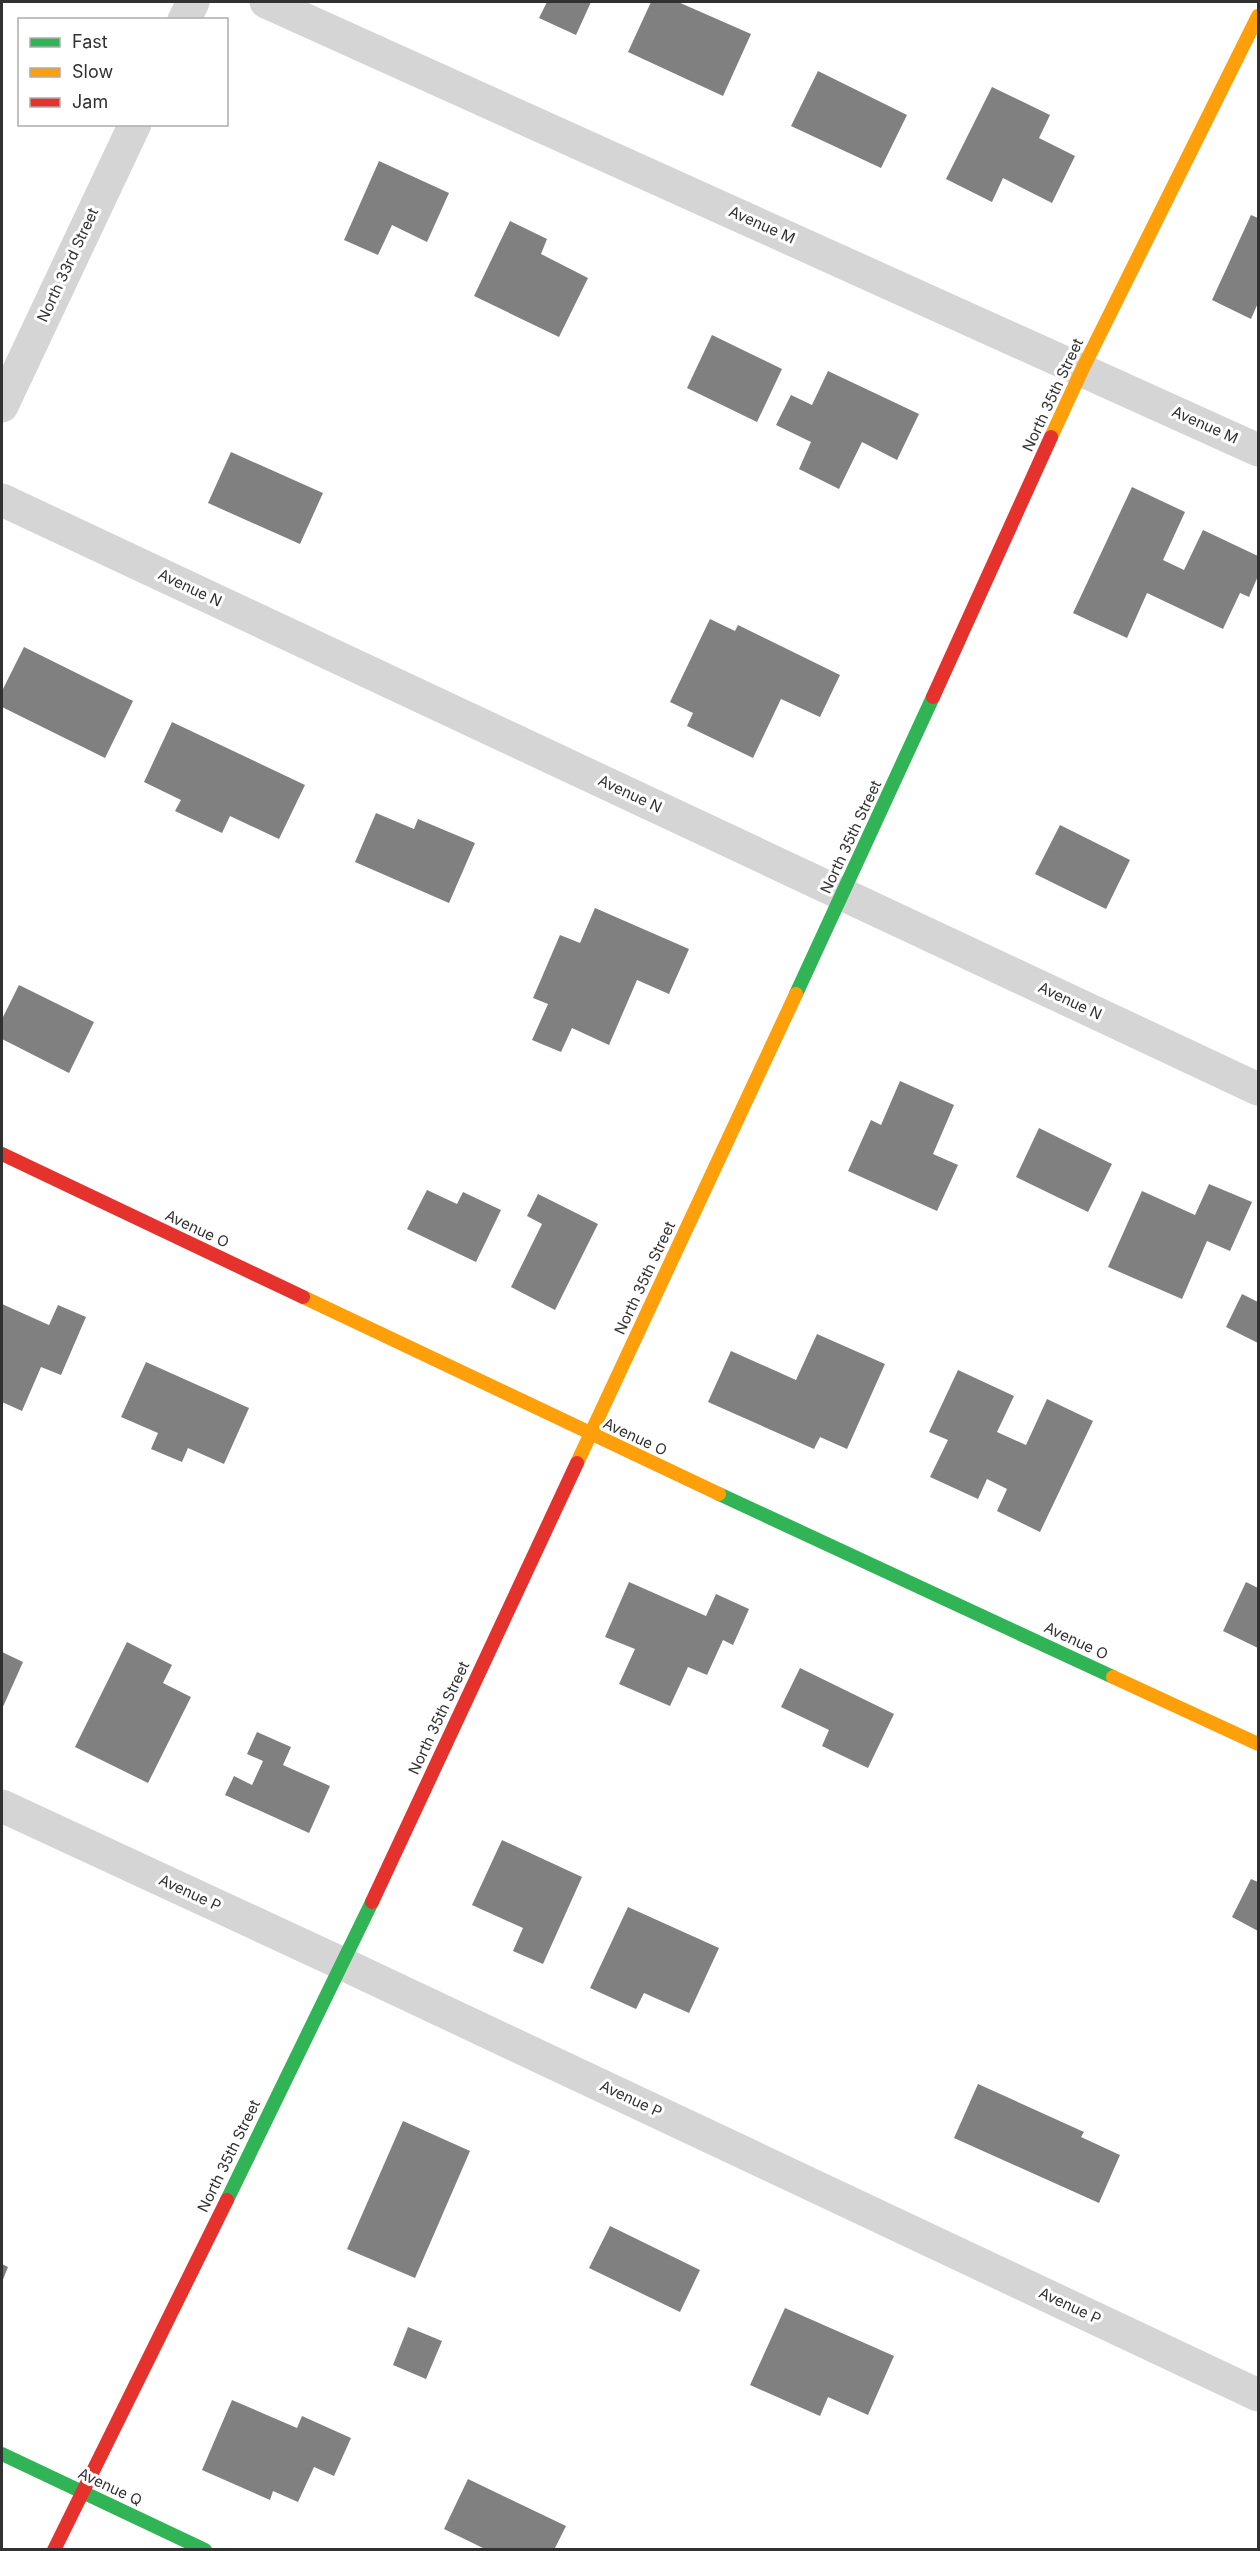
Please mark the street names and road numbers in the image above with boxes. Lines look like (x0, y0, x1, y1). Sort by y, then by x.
street label: Avenue M (726, 202, 798, 248)
street label: North 33rd Street (33, 205, 102, 325)
street label: North 35th Street (1018, 335, 1087, 454)
street label: Avenue M (1169, 402, 1241, 448)
street label: Avenue N (155, 565, 225, 611)
street label: Avenue N (595, 771, 665, 817)
street label: North 35th Street (816, 777, 885, 896)
street label: Avenue N (1035, 978, 1105, 1024)
street label: Avenue O (162, 1205, 232, 1252)
street label: North 35th Street (610, 1218, 679, 1337)
street label: Avenue O (600, 1413, 670, 1460)
street label: Avenue O (1041, 1617, 1111, 1664)
street label: North 35th Street (404, 1658, 473, 1777)
street label: Avenue P (156, 1870, 224, 1915)
street label: Avenue P (597, 2076, 665, 2121)
street label: North 35th Street (193, 2096, 264, 2215)
street label: Avenue P (1036, 2283, 1104, 2328)
street label: Avenue Q (75, 2463, 145, 2510)

